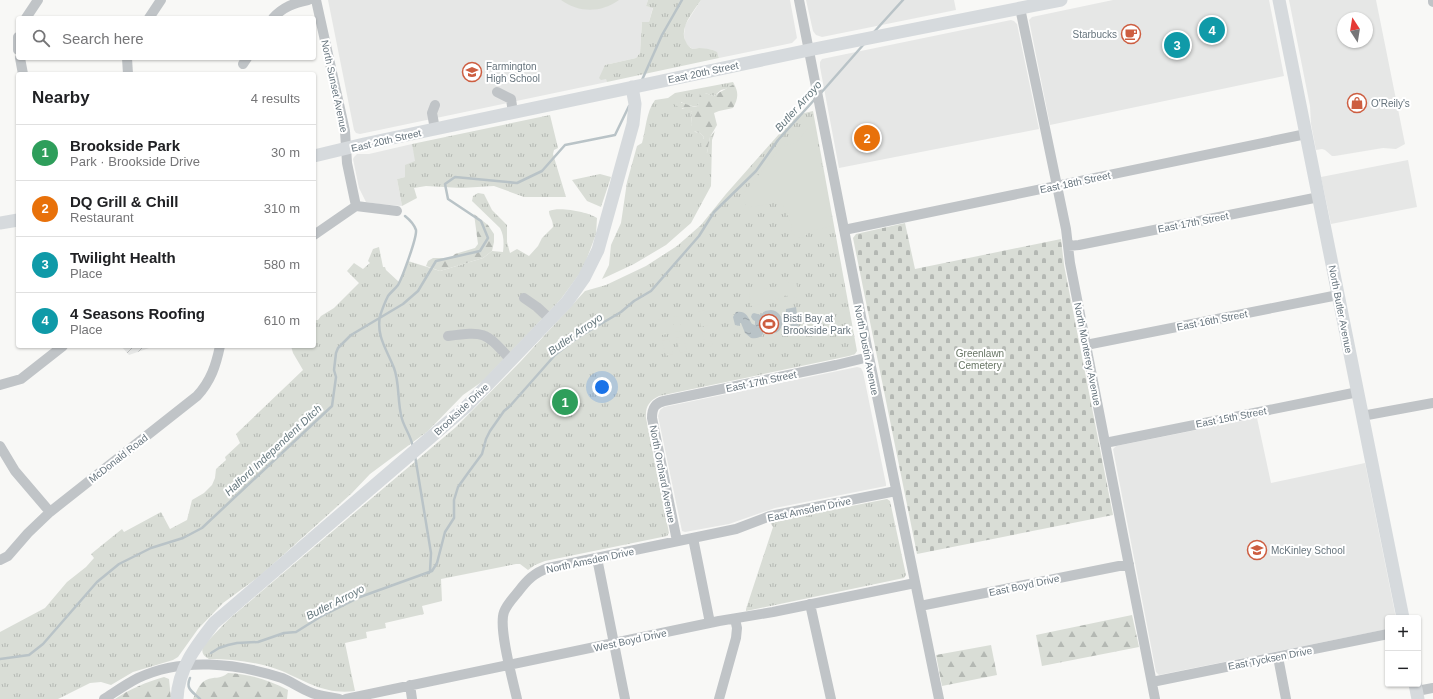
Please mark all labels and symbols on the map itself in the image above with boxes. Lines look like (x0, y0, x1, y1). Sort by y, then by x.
north arrow (1337, 12, 1373, 48)
pin: 4 (1199, 15, 1225, 45)
cafe icon: Starbucks (1120, 23, 1142, 45)
place label: Starbucks (1073, 29, 1117, 40)
pin: 3 (1164, 30, 1190, 60)
street label: North Sunset Avenue (319, 39, 350, 134)
street label: East 20th Street (667, 60, 740, 85)
school or university icon: Farmington High School (461, 61, 483, 83)
place label: Farmington High School (486, 61, 540, 84)
water label: Butler Arroyo (772, 78, 824, 134)
shop icon: O'Reily's (1346, 92, 1368, 114)
place label: O'Reily's (1371, 98, 1410, 109)
pin: 2 (854, 123, 880, 153)
street label: East 20th Street (350, 127, 422, 154)
street label: East 18th Street (1039, 170, 1112, 195)
street label: East 17th Street (1157, 210, 1230, 235)
street label: North Butler Avenue (1327, 264, 1355, 354)
street label: North Monterey Avenue (1072, 302, 1103, 407)
street label: North Dustin Avenue (852, 304, 881, 396)
street label: East 16th Street (1176, 308, 1249, 333)
water label: Butler Arroyo (545, 311, 605, 357)
sports icon: Bisti Bay at Brookside Park (758, 313, 780, 335)
place label: Bisti Bay at Brookside Park (783, 313, 852, 336)
park label: Greenlawn Cemetery (956, 348, 1004, 371)
street label: East 17th Street (725, 369, 798, 394)
your location (592, 377, 612, 397)
street label: Brookside Drive (432, 381, 491, 437)
pin: 1 (552, 387, 578, 417)
water label: Halford Independent Ditch (222, 402, 324, 498)
street label: East 15th Street (1195, 405, 1268, 430)
street label: North Orchard Avenue (648, 424, 677, 524)
street label: McDonald Road (87, 432, 150, 485)
street label: East Amsden Drive (766, 495, 852, 524)
school or university icon: McKinley School (1246, 539, 1268, 561)
place label: McKinley School (1271, 545, 1345, 556)
street label: North Amsden Drive (545, 546, 635, 575)
street label: East Boyd Drive (988, 573, 1061, 598)
water label: Butler Arroyo (304, 582, 366, 622)
street label: West Boyd Drive (593, 627, 668, 654)
street label: East Tycksen Drive (1227, 645, 1313, 672)

